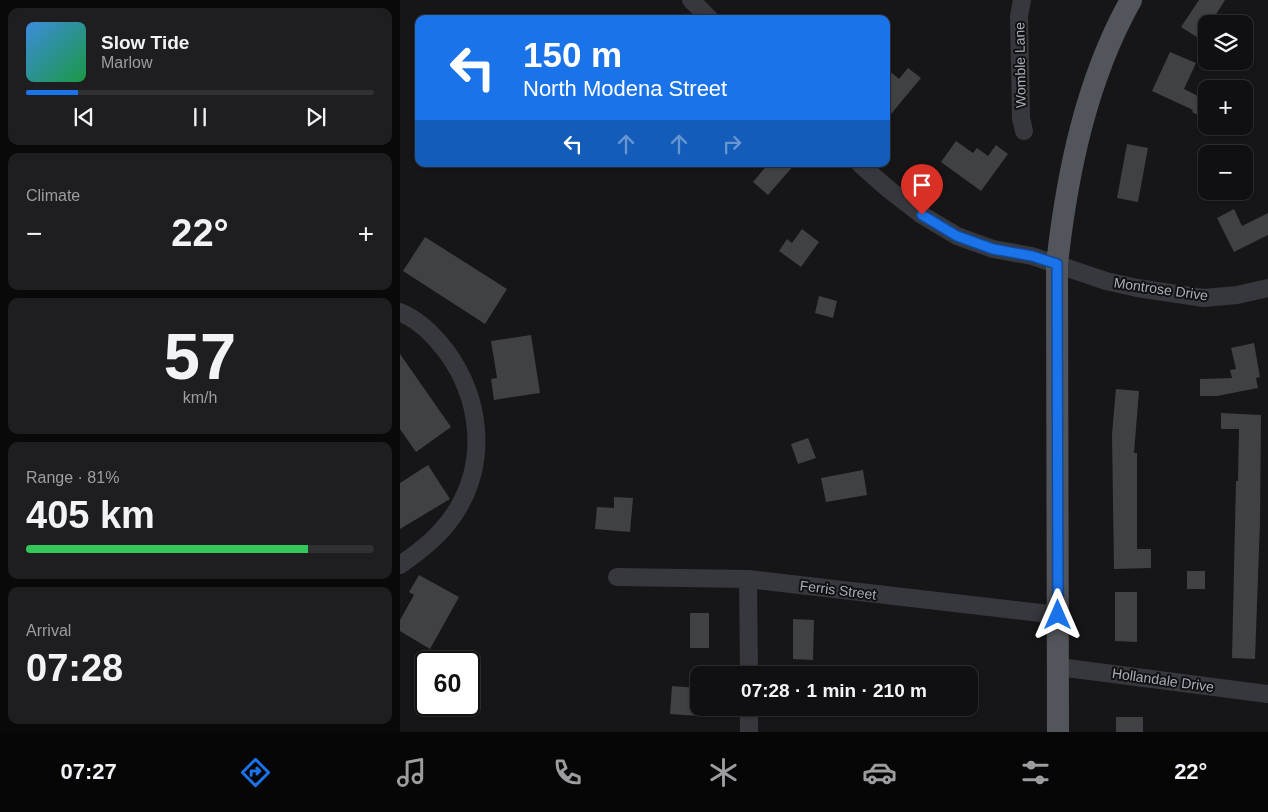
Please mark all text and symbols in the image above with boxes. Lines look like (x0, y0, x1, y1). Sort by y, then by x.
map controls (1198, 15, 1253, 200)
button: layers (1198, 15, 1253, 70)
street label: Womble Lane (1011, 22, 1029, 108)
text: Slow Tide (101, 32, 189, 53)
icon: left (440, 35, 505, 100)
text: 150 m (523, 35, 622, 74)
text: Marlow (101, 54, 153, 71)
text: North Modena Street (523, 76, 727, 101)
button: + (1198, 80, 1253, 135)
icon: previous (70, 103, 98, 131)
icon: pause (186, 103, 214, 131)
icon: next (302, 103, 330, 131)
icon: left (559, 130, 587, 158)
icon: ahead (612, 130, 640, 158)
icon: ahead (665, 130, 693, 158)
icon: right (718, 130, 746, 158)
button: − (1198, 145, 1253, 200)
pin (901, 164, 943, 215)
icon: arrive (908, 171, 936, 199)
text: Climate (26, 187, 80, 204)
text: 22° (171, 212, 229, 254)
text: − (26, 218, 42, 249)
text: + (358, 218, 374, 249)
street label: Montrose Drive (1113, 274, 1209, 304)
text: 57 (164, 320, 236, 393)
text: km/h (183, 389, 217, 406)
text: Range · 81% (26, 469, 119, 486)
text: 405 km (26, 494, 155, 536)
street label: Ferris Street (799, 577, 877, 603)
position arrow (1031, 588, 1083, 640)
text: Arrival (26, 622, 71, 639)
text: 07:28 (26, 647, 123, 689)
speed limit sign: 60 (415, 651, 480, 716)
street label: Hollandale Drive (1111, 665, 1215, 695)
text: 07:28 · 1 min · 210 m (741, 680, 927, 701)
icon: directions (238, 755, 273, 790)
icon: music (394, 755, 429, 790)
icon: phone (550, 755, 585, 790)
icon: climate (706, 755, 741, 790)
icon: car (862, 755, 897, 790)
icon: filters (1018, 755, 1053, 790)
text: 07:27 (61, 759, 117, 784)
text: 22° (1174, 759, 1207, 784)

